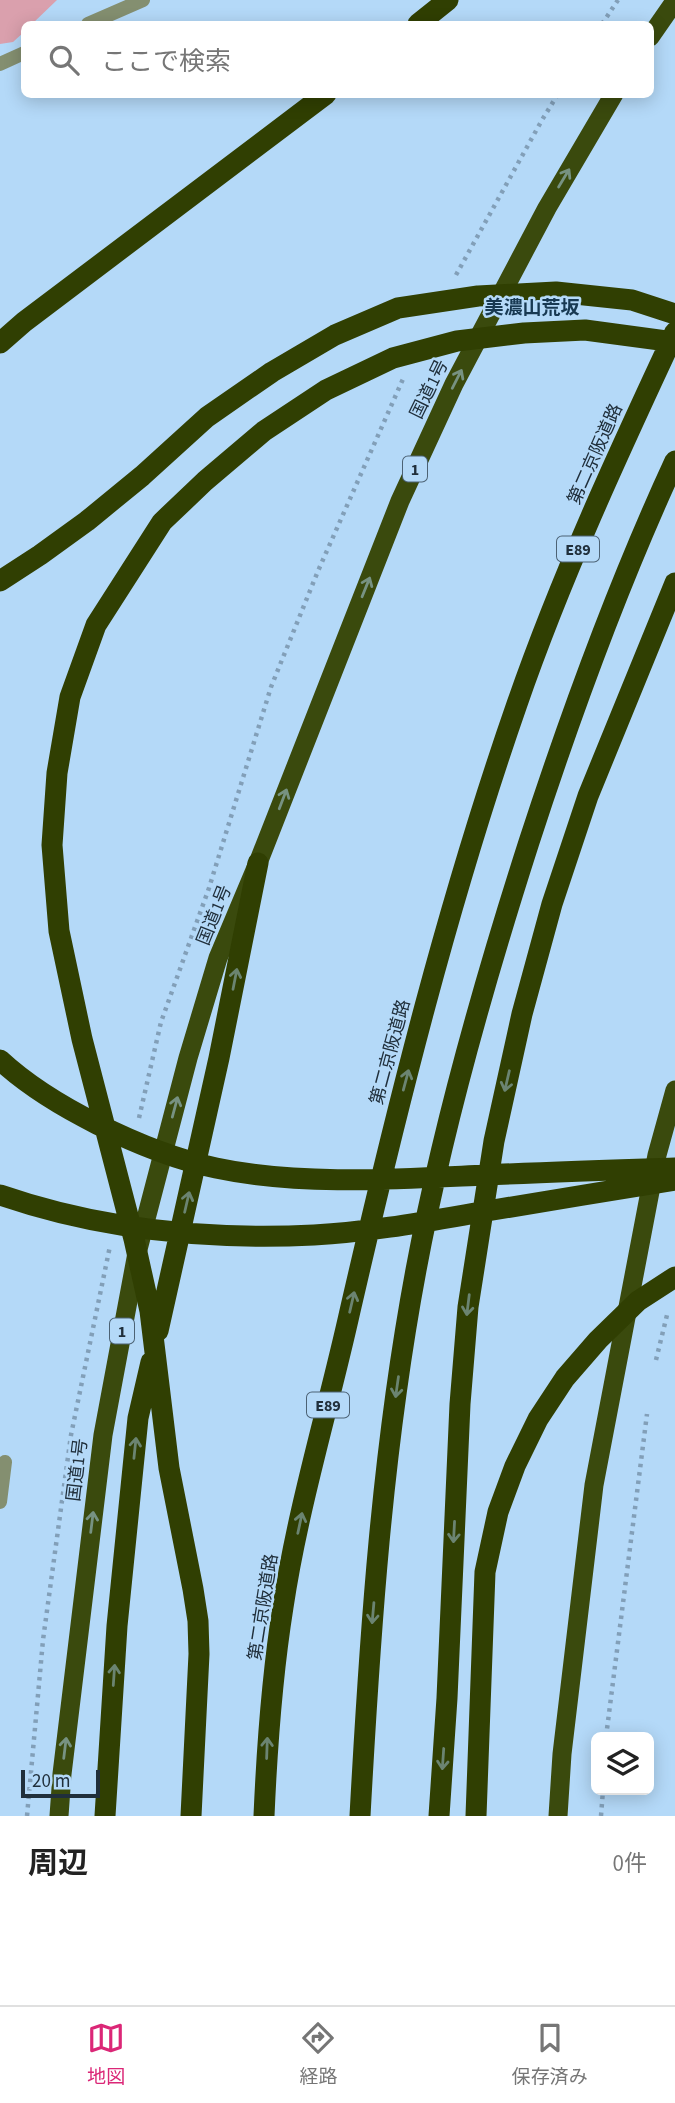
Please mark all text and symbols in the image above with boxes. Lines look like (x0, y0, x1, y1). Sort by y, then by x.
search box (21, 21, 654, 98)
icon: search (45, 41, 83, 79)
text: ここで検索 (101, 43, 231, 80)
one-way arrow (557, 169, 571, 189)
district label: 美濃山荒坂 (484, 295, 580, 322)
street label: 国道1号 (404, 355, 454, 423)
one-way arrow (450, 369, 464, 390)
street label: 第二京阪道路 (562, 400, 629, 509)
road number: 1 (403, 456, 427, 482)
road number: E89 (557, 536, 599, 562)
one-way arrow (360, 577, 373, 599)
one-way arrow (277, 789, 290, 810)
street label: 国道1号 (191, 881, 238, 949)
one-way arrow (228, 968, 242, 991)
street label: 第二京阪道路 (364, 997, 417, 1108)
one-way arrow (500, 1069, 514, 1092)
one-way arrow (400, 1070, 413, 1092)
one-way arrow (169, 1097, 182, 1119)
one-way arrow (180, 1191, 194, 1214)
one-way arrow (346, 1291, 360, 1314)
one-way arrow (462, 1293, 475, 1316)
road number: 1 (110, 1318, 134, 1344)
one-way arrow (390, 1375, 403, 1398)
road number: E89 (307, 1392, 349, 1418)
street label: 国道1号 (61, 1437, 94, 1503)
one-way arrow (129, 1437, 142, 1460)
one-way arrow (86, 1511, 99, 1534)
one-way arrow (294, 1512, 308, 1535)
one-way arrow (447, 1520, 460, 1543)
street label: 第二京阪道路 (243, 1552, 284, 1662)
one-way arrow (366, 1601, 379, 1624)
one-way arrow (107, 1663, 120, 1686)
map controls (591, 1732, 654, 1795)
button: layers (591, 1732, 654, 1795)
one-way arrow (58, 1737, 71, 1760)
one-way arrow (261, 1737, 274, 1760)
one-way arrow (436, 1748, 449, 1771)
scale bar (21, 1767, 100, 1799)
text: 20 m (32, 1768, 70, 1795)
text: 周辺 (28, 1842, 88, 1885)
text: 0件 (613, 1847, 647, 1880)
tab: 地図 (87, 2019, 125, 2091)
tab: 経路 (299, 2019, 338, 2091)
tab: 保存済み (512, 2019, 588, 2091)

